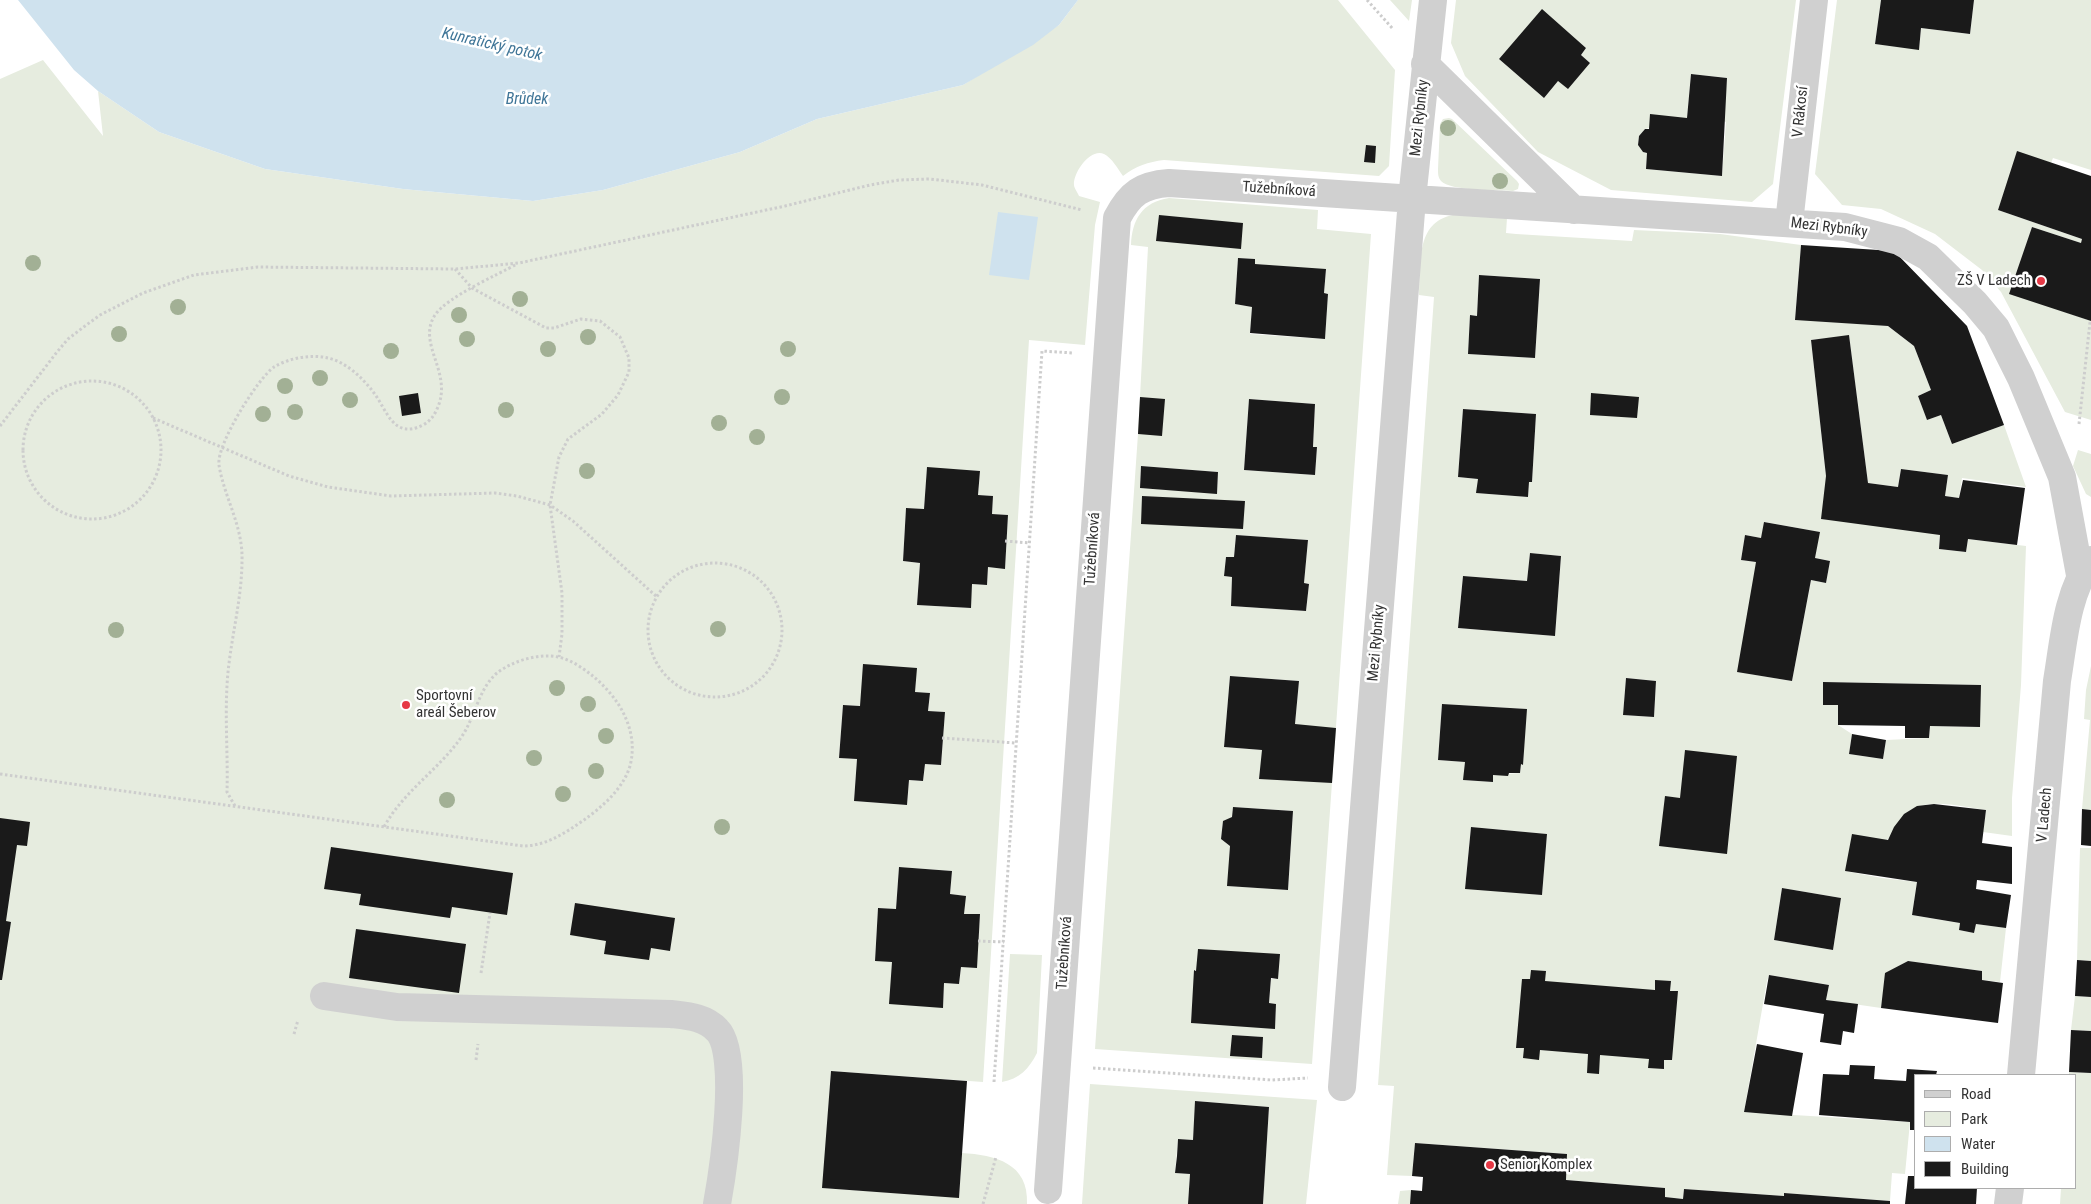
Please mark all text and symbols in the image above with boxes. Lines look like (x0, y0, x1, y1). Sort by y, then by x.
water label: Kunratický potok (440, 24, 544, 66)
street label: Mezi Rybníky (1407, 79, 1433, 157)
street label: V Rákosí (1789, 85, 1813, 139)
water label: Brůdek (506, 90, 548, 110)
street label: Tužebníková (1242, 178, 1316, 202)
street label: Mezi Rybníky (1790, 214, 1868, 242)
place label: ZŠ V Ladech (1957, 272, 2031, 290)
marker: ZŠ V Ladech (2035, 275, 2047, 287)
street label: Tužebníková (1081, 512, 1105, 586)
street label: Mezi Rybníky (1365, 604, 1389, 682)
place label: Sportovní areál Šeberov (416, 687, 496, 722)
marker: Sportovní areál Šeberov (400, 699, 412, 711)
street label: V Ladech (2034, 787, 2056, 843)
street label: Tužebníková (1053, 916, 1077, 990)
legend (1914, 1074, 2076, 1189)
text: Road (1961, 1085, 1991, 1103)
text: Park (1961, 1110, 1988, 1128)
text: Water (1961, 1135, 1995, 1153)
place label: Senior Komplex (1500, 1156, 1592, 1174)
marker: Senior Komplex (1484, 1159, 1496, 1171)
text: Building (1961, 1160, 2009, 1178)

